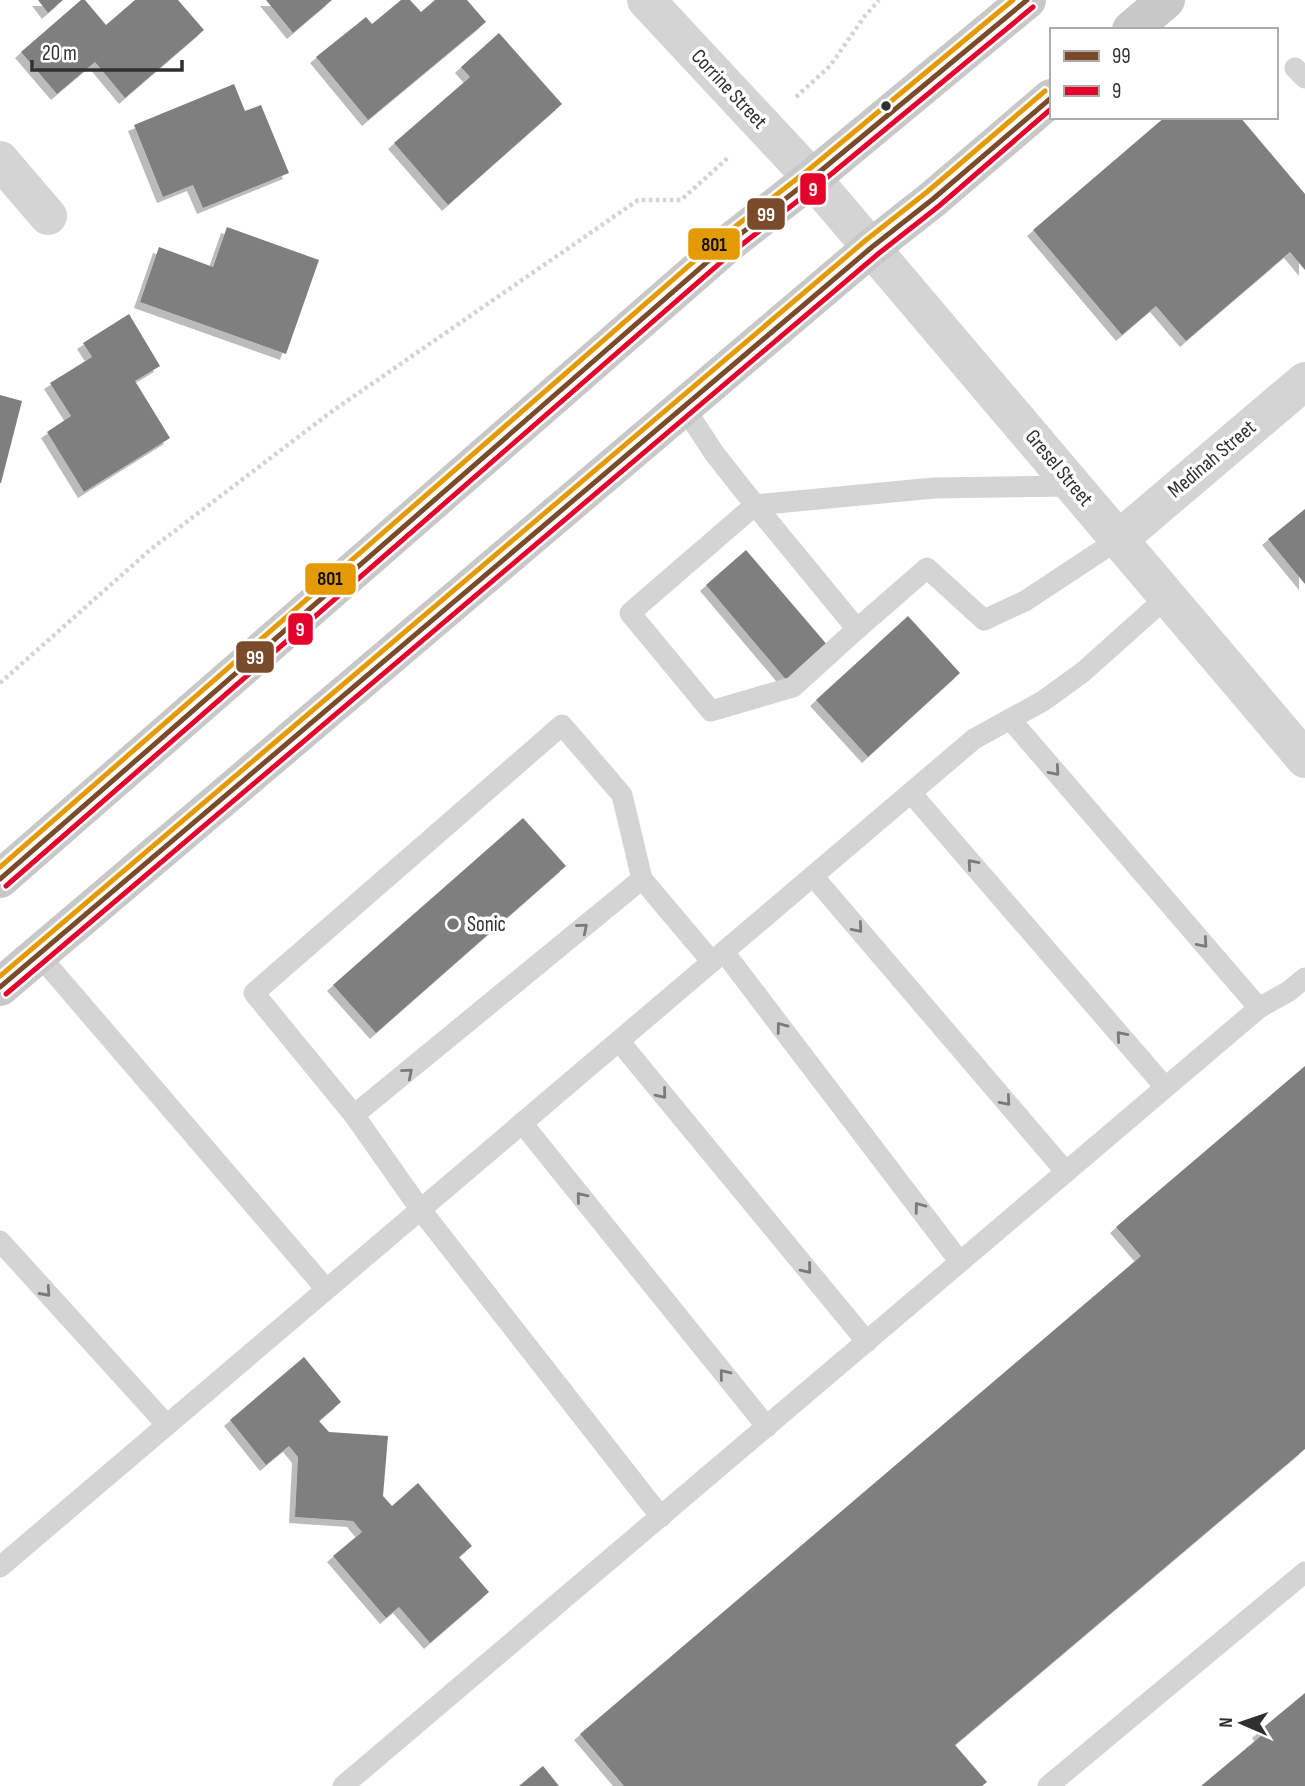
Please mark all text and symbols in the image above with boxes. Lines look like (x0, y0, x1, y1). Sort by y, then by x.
scale bar (32, 28, 182, 72)
legend (1050, 28, 1277, 119)
text: 20 m (42, 41, 77, 66)
street label: Corrine Street (686, 44, 772, 134)
text: 99 (1112, 44, 1131, 69)
text: 9 (1112, 79, 1121, 104)
unlabelled marker (879, 99, 893, 113)
line badge: 9 (799, 172, 827, 206)
text: 9 (808, 179, 818, 202)
line badge: 99 (746, 197, 786, 231)
text: 99 (757, 204, 775, 227)
line badge: 801 (687, 227, 741, 261)
text: 801 (701, 234, 727, 257)
street label: Medinah Street (1163, 415, 1261, 503)
street label: Gresel Street (1020, 425, 1098, 511)
line badge: 801 (304, 562, 357, 596)
text: 801 (317, 568, 343, 591)
line badge: 9 (287, 612, 314, 646)
text: 9 (295, 619, 305, 642)
line badge: 99 (235, 640, 275, 674)
text: 99 (246, 647, 264, 670)
one-way arrow (1047, 762, 1059, 775)
one-way arrow (968, 859, 980, 872)
place label: Sonic (467, 912, 506, 937)
marker: Sonic (445, 916, 461, 932)
one-way arrow (850, 919, 862, 932)
one-way arrow (575, 924, 588, 936)
one-way arrow (1195, 935, 1207, 948)
one-way arrow (777, 1022, 789, 1034)
one-way arrow (1117, 1031, 1129, 1044)
one-way arrow (399, 1069, 412, 1081)
one-way arrow (654, 1085, 666, 1098)
one-way arrow (998, 1092, 1010, 1105)
one-way arrow (577, 1192, 589, 1205)
one-way arrow (915, 1203, 927, 1215)
one-way arrow (799, 1261, 811, 1274)
one-way arrow (38, 1284, 50, 1297)
one-way arrow (719, 1369, 732, 1381)
north arrow (1207, 1688, 1277, 1758)
text: N (1215, 1717, 1238, 1728)

